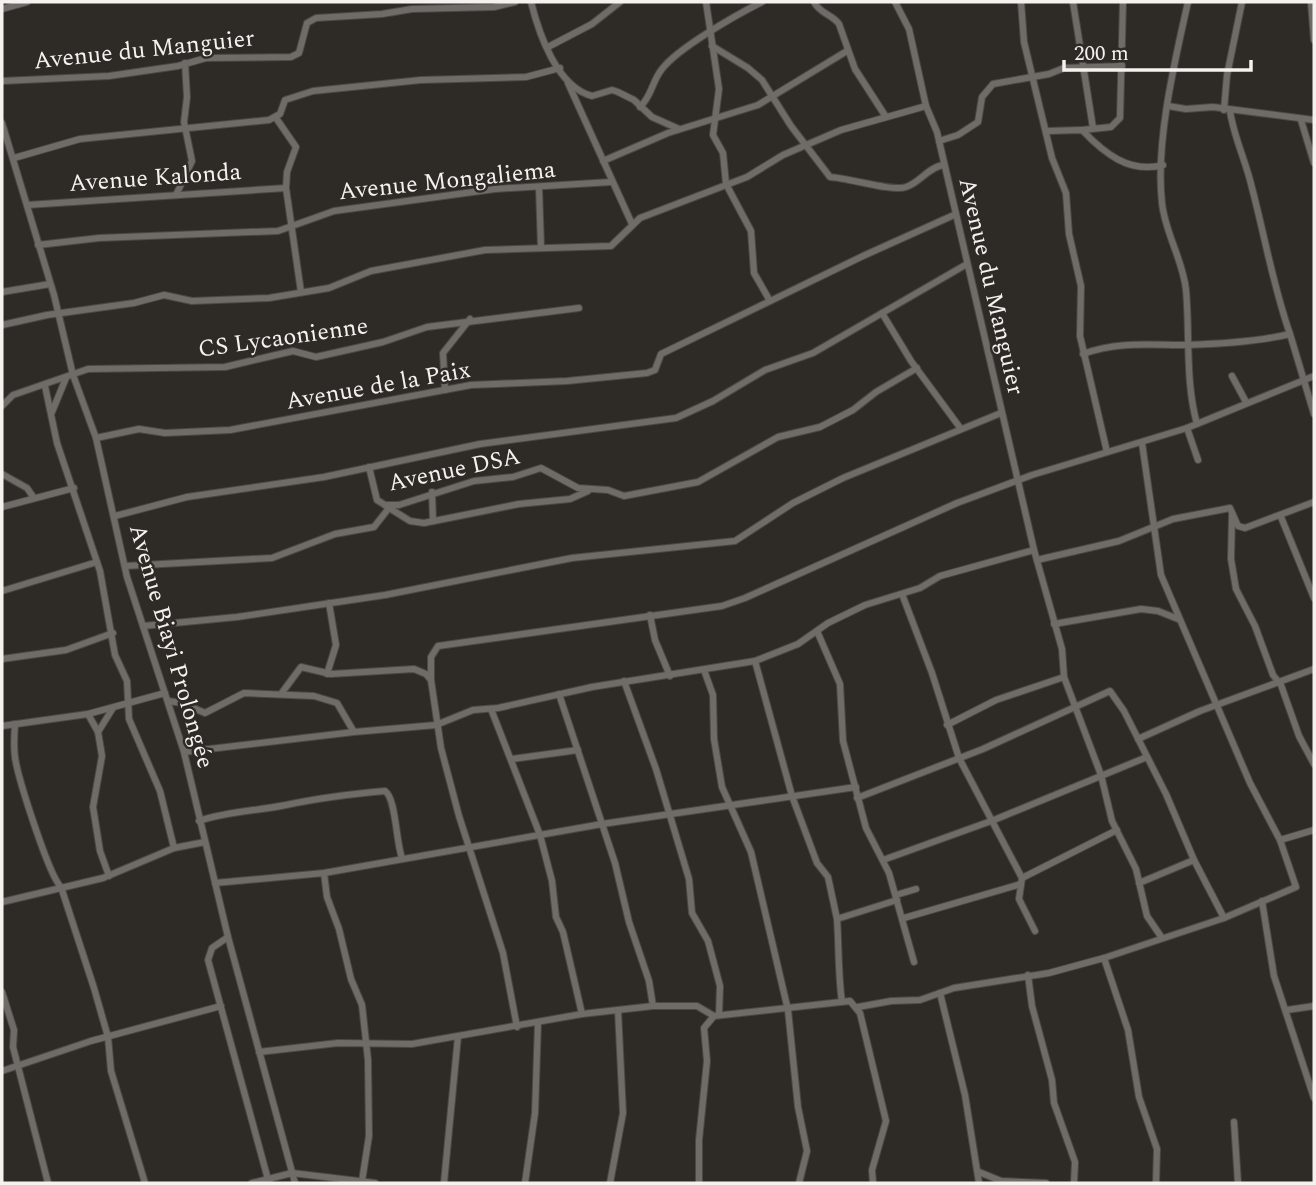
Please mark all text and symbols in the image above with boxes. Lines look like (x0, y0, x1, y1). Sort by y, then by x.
street label: Avenue du Manguier (32, 20, 256, 79)
scale bar (1064, 28, 1251, 72)
text: 200 m (1074, 38, 1129, 70)
street label: Avenue Mongaliema (337, 152, 558, 210)
street label: Avenue Kalonda (68, 154, 243, 202)
street label: Avenue du Manguier (949, 174, 1034, 398)
street label: CS Lycaonienne (196, 308, 370, 368)
street label: Avenue de la Paix (283, 352, 473, 420)
street label: Avenue DSA (385, 438, 524, 502)
street label: Avenue Biayi Prolongée (119, 520, 223, 773)

